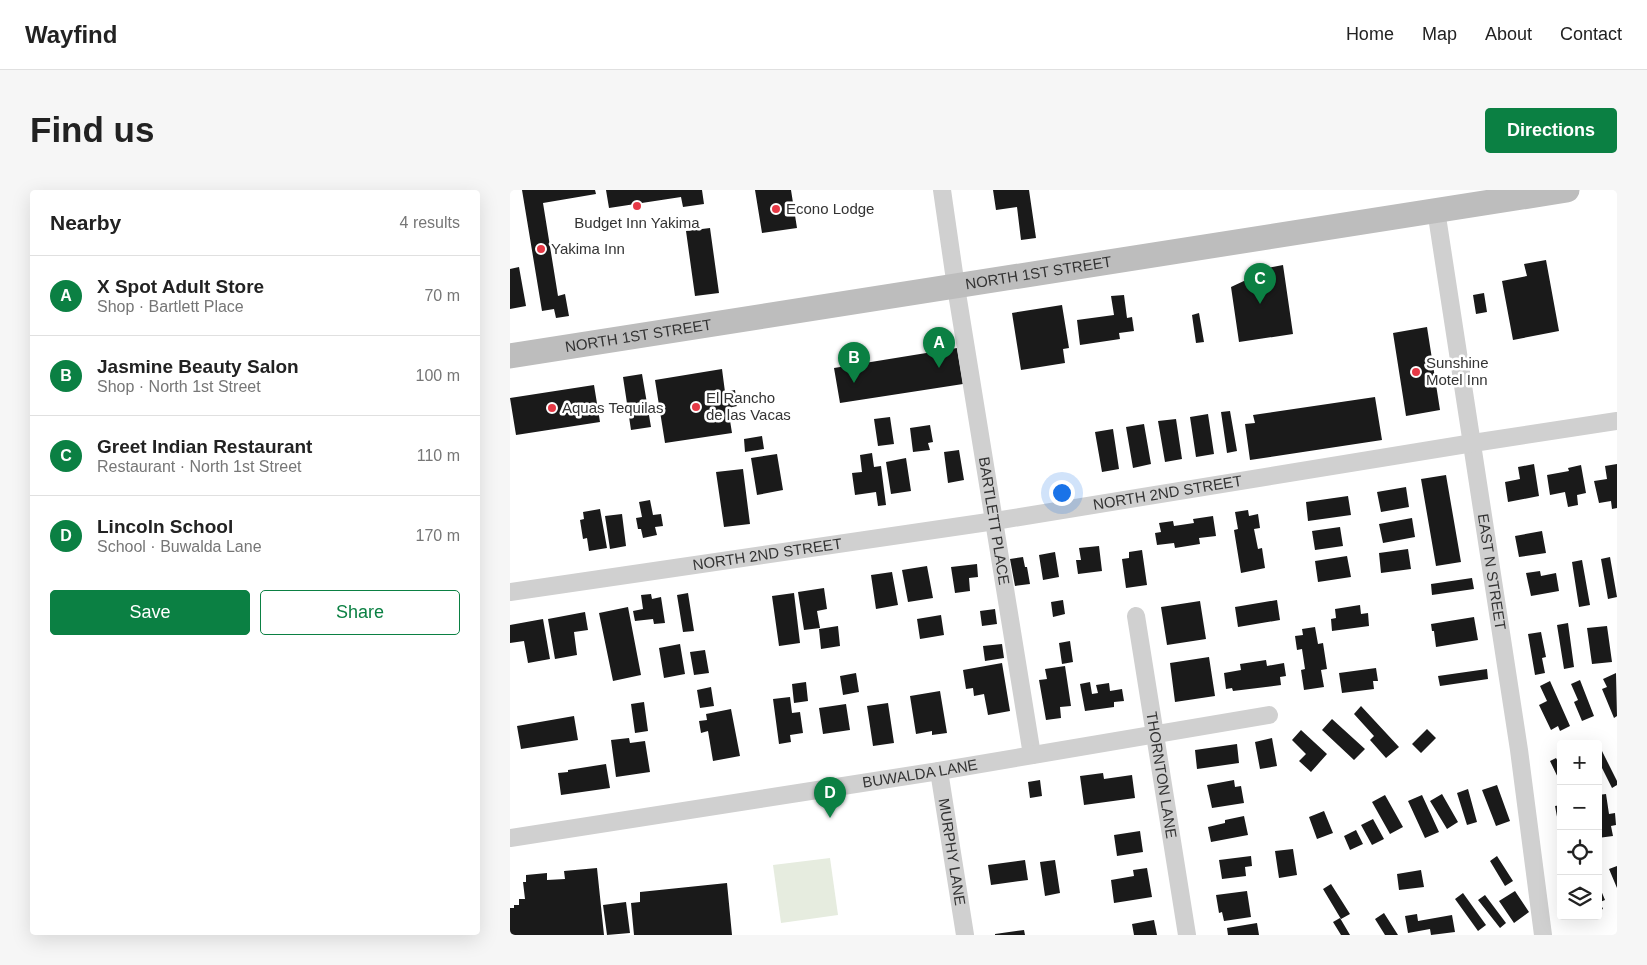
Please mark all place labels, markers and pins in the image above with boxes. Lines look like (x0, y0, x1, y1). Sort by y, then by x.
marker: Budget Inn Yakima (631, 200, 643, 212)
place label: Econo Lodge (786, 200, 874, 217)
marker: Econo Lodge (770, 203, 782, 215)
place label: Budget Inn Yakima (574, 214, 700, 231)
place label: Yakima Inn (551, 240, 625, 257)
marker: Yakima Inn (535, 243, 547, 255)
pin: C (1244, 263, 1276, 304)
pin: A (923, 327, 955, 368)
pin: B (838, 342, 870, 383)
place label: Sunshine Motel Inn (1426, 354, 1489, 388)
marker: Sunshine Motel Inn (1410, 366, 1422, 378)
place label: El Rancho de las Vacas (706, 389, 791, 423)
place label: Aquas Tequilas (562, 399, 663, 416)
marker: El Rancho de las Vacas (690, 401, 702, 413)
marker: Aquas Tequilas (546, 402, 558, 414)
pin: D (814, 777, 846, 818)

